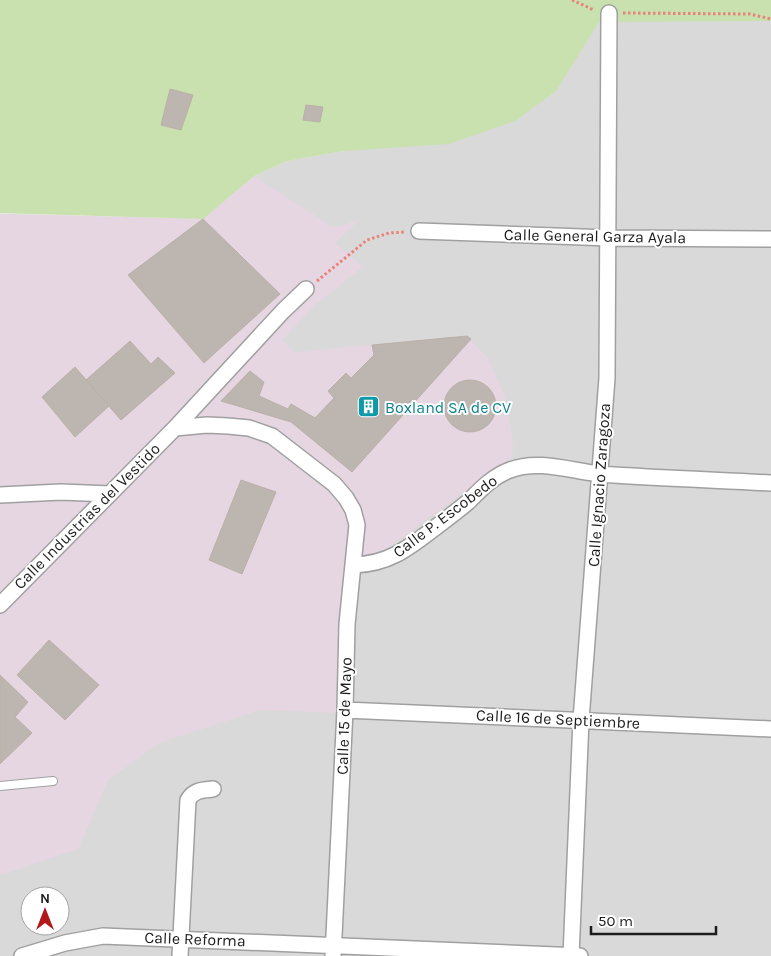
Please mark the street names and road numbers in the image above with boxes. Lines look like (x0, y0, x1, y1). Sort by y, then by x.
street label: Calle General Garza Ayala (504, 225, 686, 247)
street label: Calle Ignacio Zaragoza (584, 402, 614, 568)
street label: Calle Industrias del Vestido (10, 439, 164, 593)
street label: Calle P. Escobedo (389, 471, 501, 561)
street label: Calle 15 de Mayo (332, 657, 356, 775)
street label: Calle 16 de Septiembre (476, 705, 640, 733)
street label: Calle Reforma (144, 928, 246, 950)

